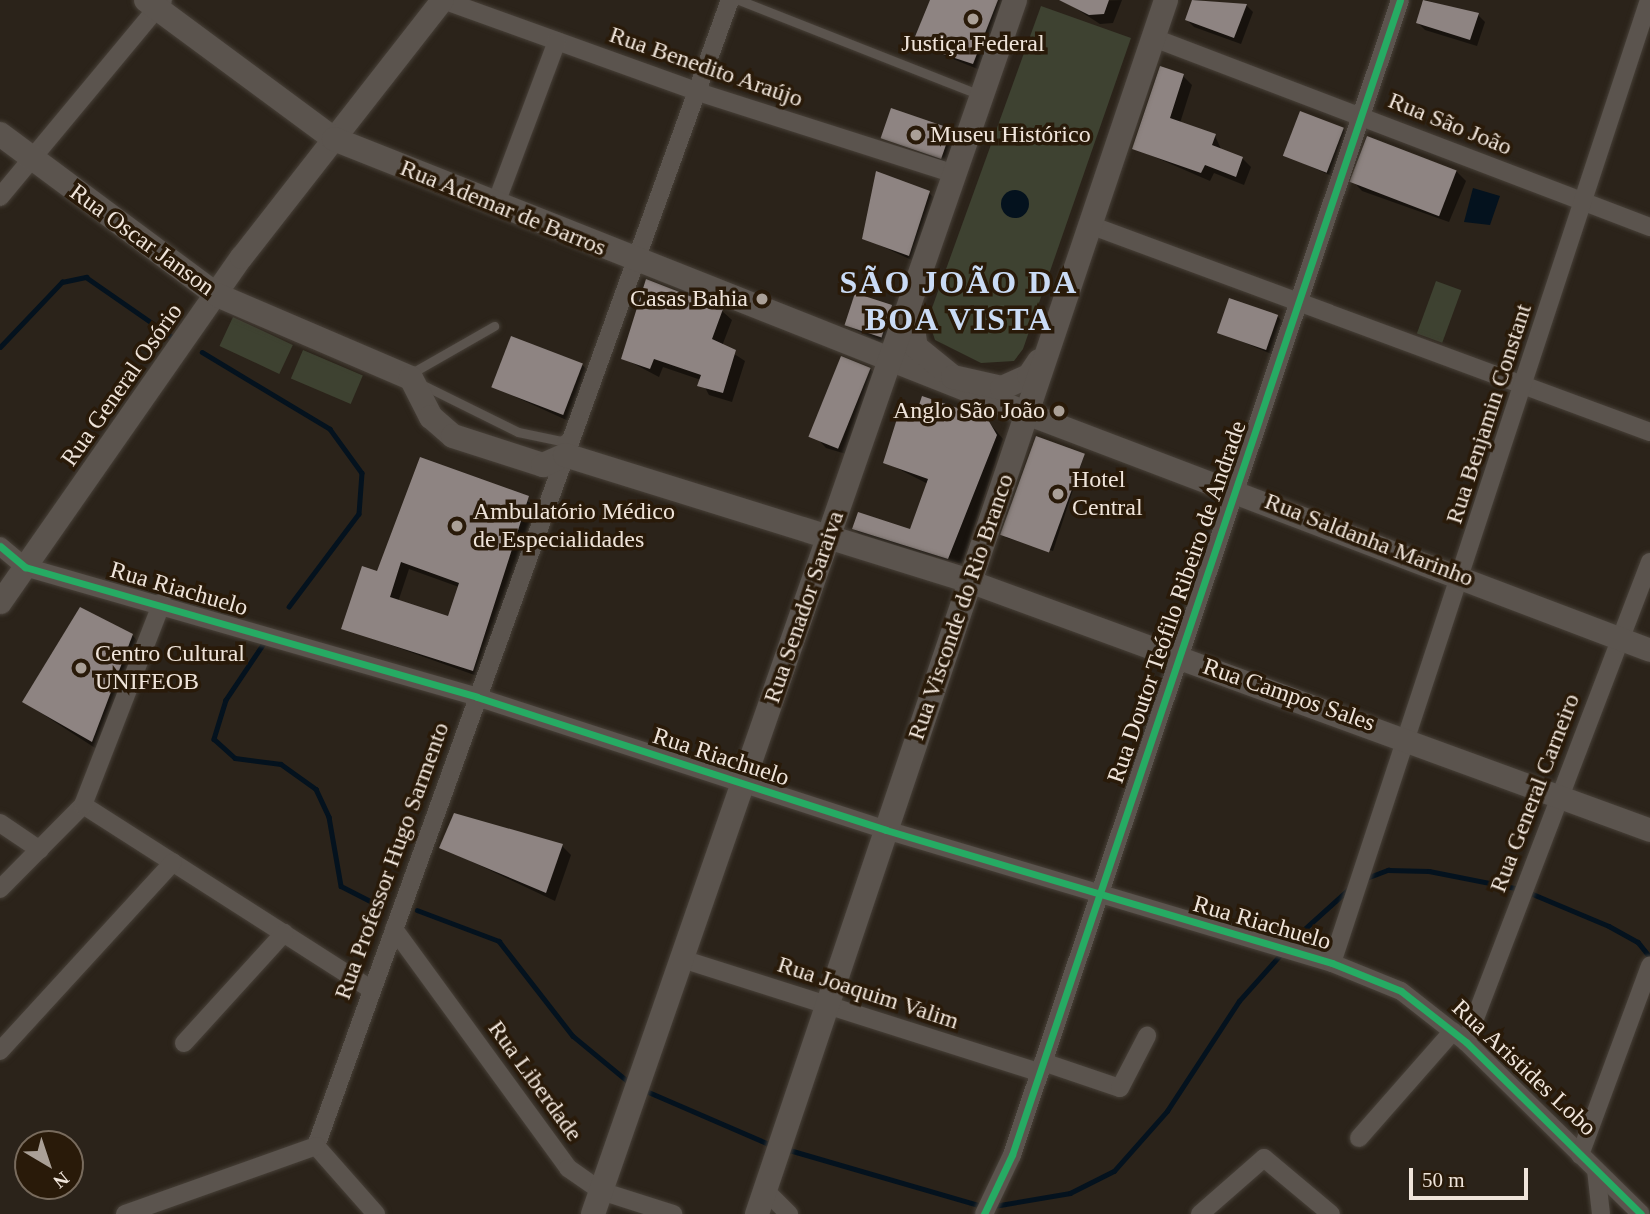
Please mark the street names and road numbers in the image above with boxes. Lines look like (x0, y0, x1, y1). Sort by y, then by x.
street label: Rua Benedito Araújo (605, 20, 807, 114)
street label: Rua São João (1384, 86, 1516, 162)
street label: Rua Ademar de Barros (395, 153, 611, 263)
street label: Rua Oscar Janson (64, 178, 220, 302)
street label: Rua General Osório (55, 298, 189, 472)
street label: Rua Benjamin Constant (1440, 301, 1538, 527)
street label: Rua Doutor Teófilo Ribeiro de Andrade (1101, 416, 1253, 788)
street label: Rua Visconde do Rio Branco (902, 470, 1020, 744)
street label: Rua Saldanha Marinho (1261, 487, 1477, 593)
street label: Rua Senador Saraiva (758, 507, 850, 707)
street label: Rua Riachuelo (107, 556, 251, 622)
street label: Rua Campos Sales (1199, 652, 1379, 738)
street label: Rua General Carneiro (1484, 690, 1586, 896)
street label: Rua Professor Hugo Sarmento (328, 719, 456, 1003)
street label: Rua Riachuelo (649, 721, 793, 793)
street label: Rua Riachuelo (1190, 890, 1334, 956)
street label: Rua Joaquim Valim (774, 950, 962, 1036)
street label: Rua Aristides Lobo (1445, 993, 1603, 1143)
street label: Rua Liberdade (482, 1015, 588, 1147)

